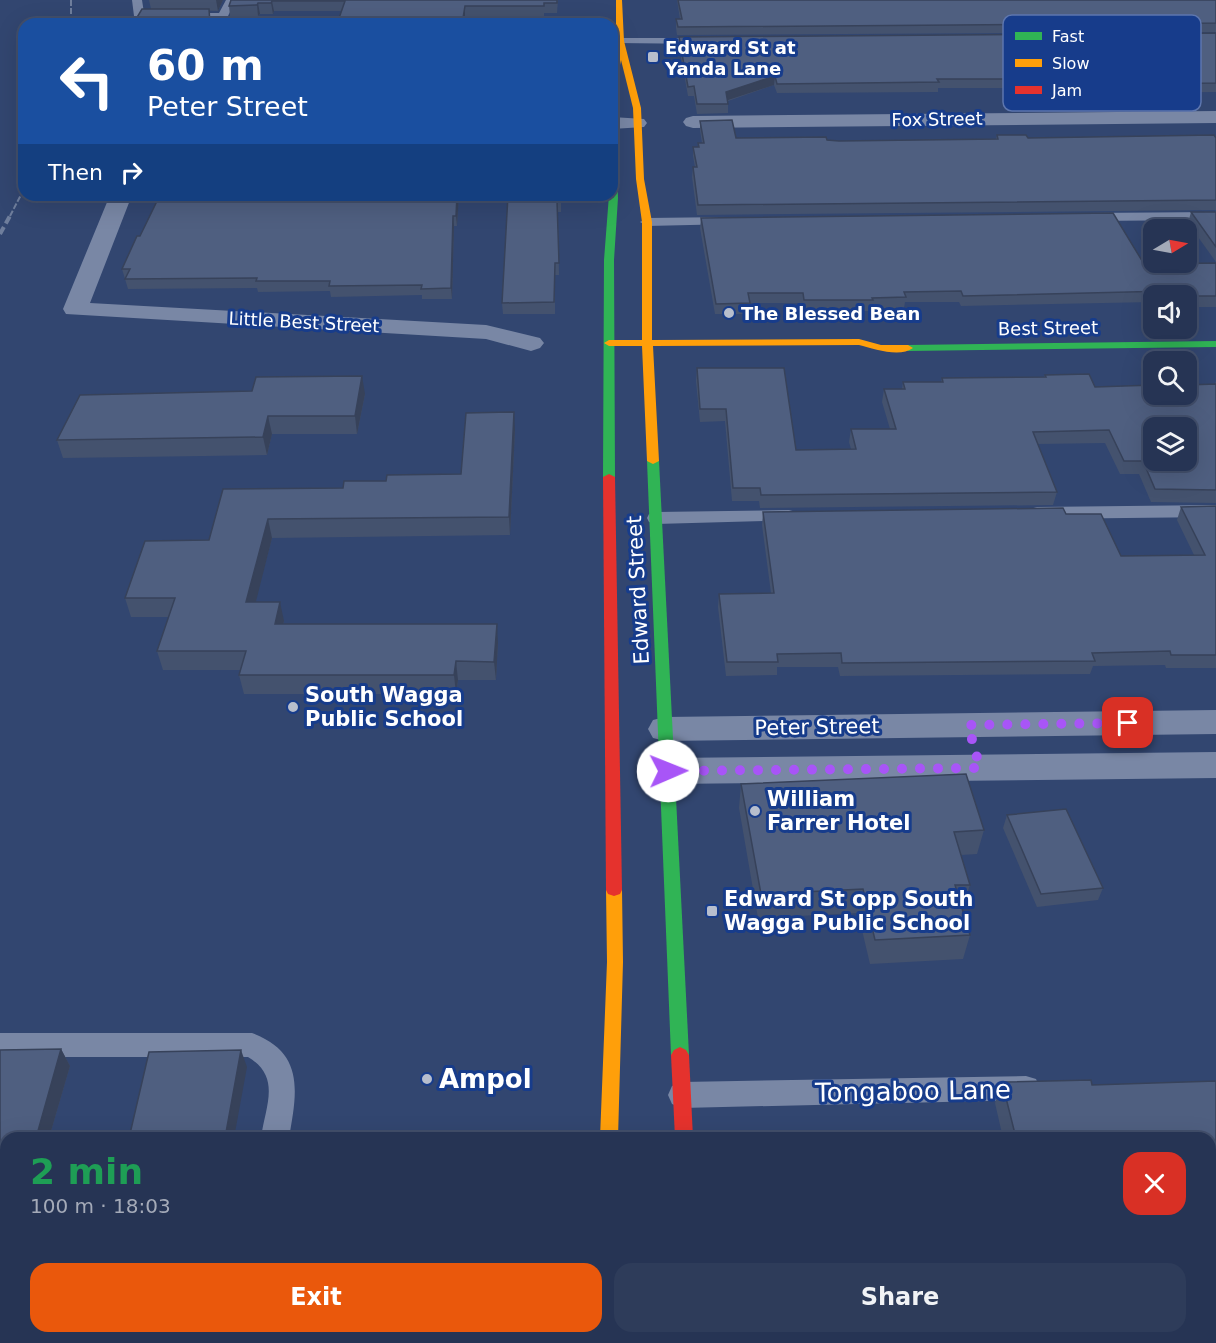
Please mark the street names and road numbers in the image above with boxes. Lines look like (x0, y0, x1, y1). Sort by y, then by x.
street label: Fox Street (891, 108, 983, 130)
street label: Little Best Street (228, 308, 380, 336)
street label: Best Street (998, 317, 1098, 339)
street label: Edward Street (622, 515, 654, 665)
street label: Peter Street (754, 714, 880, 740)
street label: Tongaboo Lane (814, 1074, 1011, 1108)

